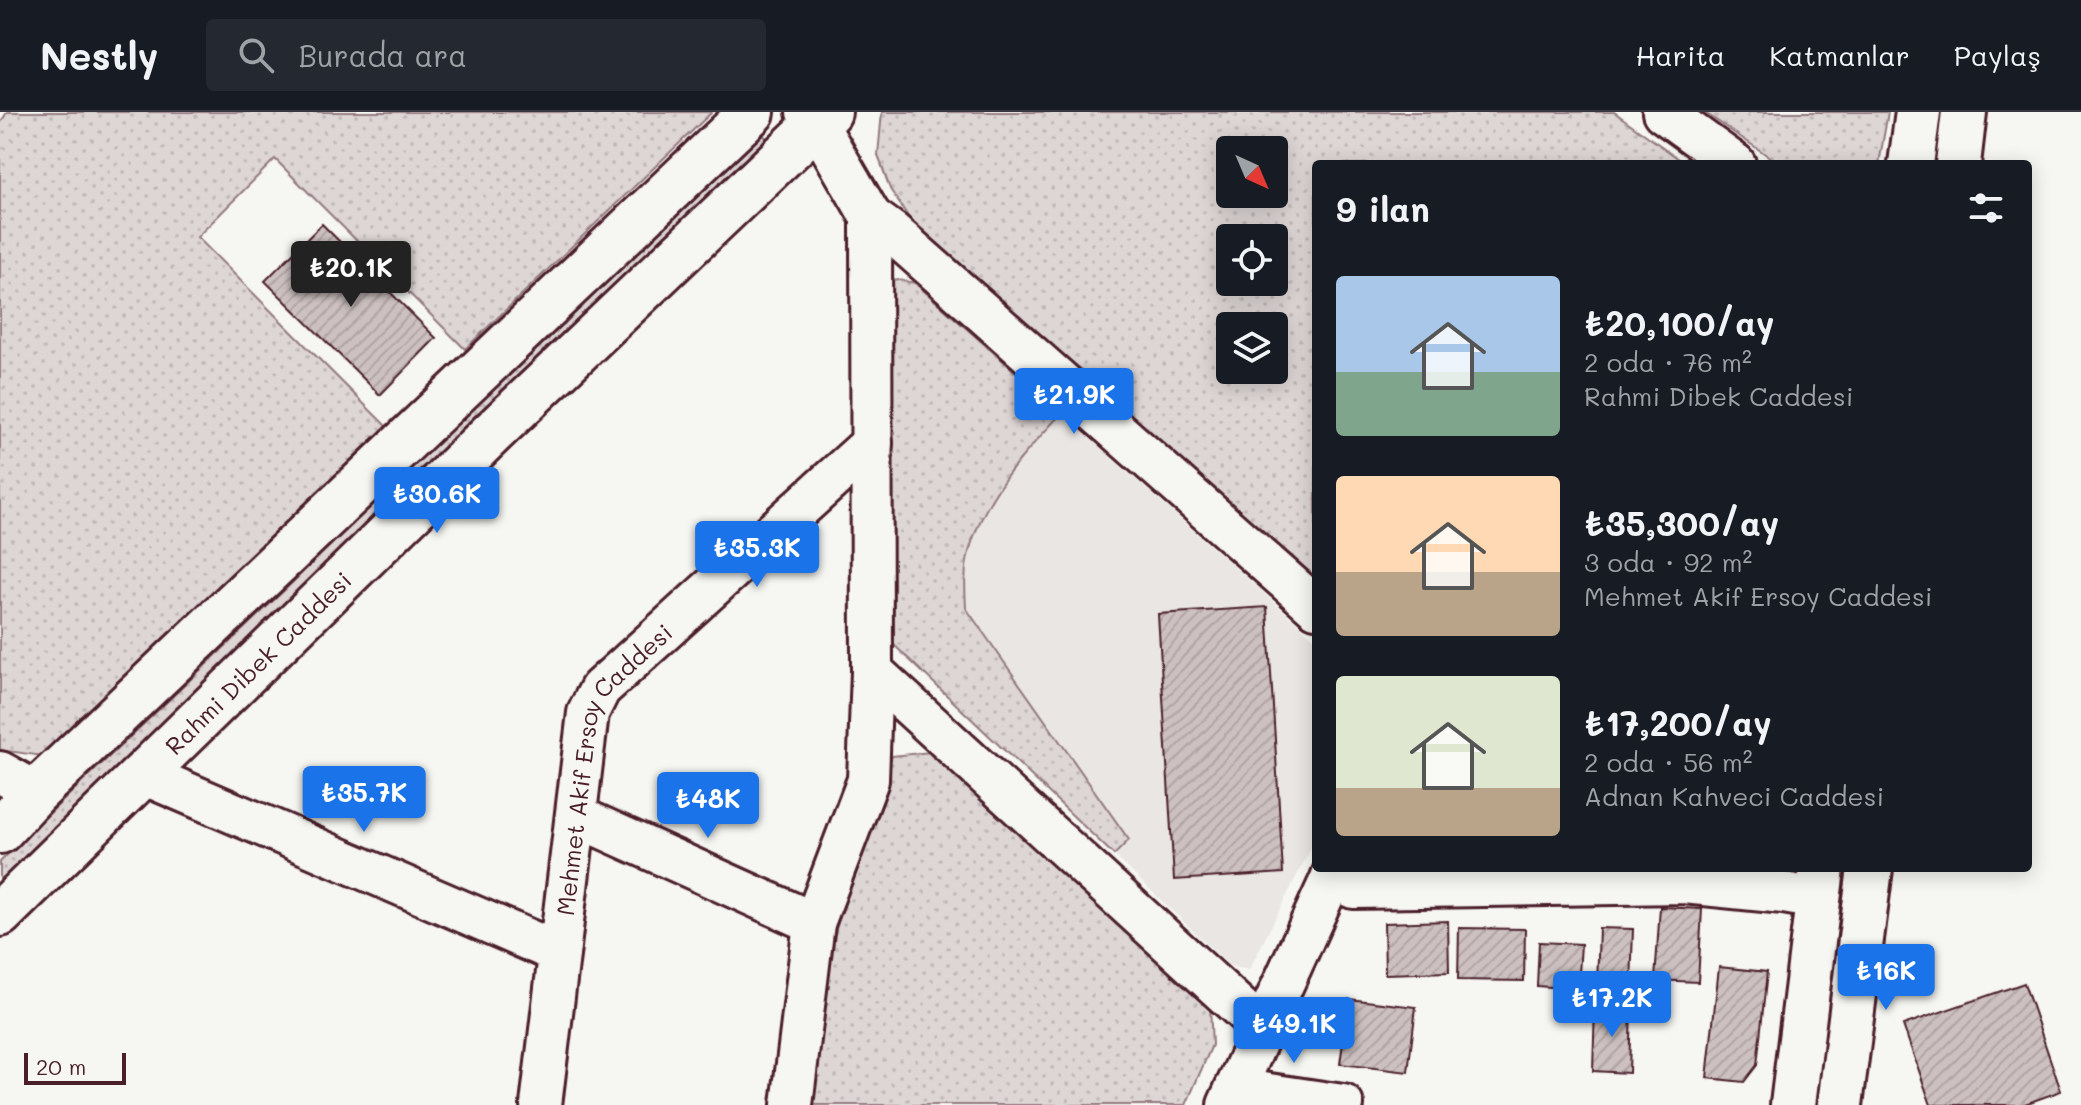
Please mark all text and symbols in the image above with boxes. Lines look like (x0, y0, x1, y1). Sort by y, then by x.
search box (206, 19, 766, 91)
text: Nestly (40, 30, 158, 80)
icon: search (234, 33, 278, 77)
text: Burada ara (298, 35, 467, 75)
text: Harita (1635, 37, 1725, 73)
text: Katmanlar (1769, 37, 1910, 73)
text: Paylaş (1954, 37, 2041, 73)
north arrow (1216, 136, 1288, 208)
map controls (1216, 136, 1288, 384)
text: 9 ilan (1336, 186, 1430, 231)
icon: filters (1964, 186, 2008, 230)
button: locate (1216, 224, 1288, 296)
pin: ₺20.1K (286, 241, 416, 309)
text: ₺20.1K (309, 250, 393, 284)
text: ₺20,100/ay (1584, 300, 1775, 345)
icon: home (1400, 308, 1496, 404)
button: layers (1216, 312, 1288, 384)
text: 2 oda · 76 m² (1584, 345, 1752, 379)
pin: ₺21.9K (1009, 368, 1139, 436)
text: ₺21.9K (1032, 377, 1116, 411)
text: Rahmi Dibek Caddesi (1584, 379, 1854, 413)
pin: ₺30.6K (372, 467, 502, 535)
text: ₺30.6K (392, 476, 482, 510)
text: ₺35,300/ay (1584, 500, 1779, 545)
icon: home (1400, 508, 1496, 604)
pin: ₺35.3K (692, 521, 822, 589)
text: ₺35.3K (713, 530, 801, 564)
text: 3 oda · 92 m² (1584, 545, 1752, 579)
street label: Rahmi Dibek Caddesi (158, 564, 357, 760)
text: Mehmet Akif Ersoy Caddesi (1584, 579, 1933, 613)
street label: Mehmet Akif Ersoy Caddesi (548, 616, 678, 917)
text: ₺17,200/ay (1584, 700, 1772, 745)
icon: home (1400, 708, 1496, 804)
text: 2 oda · 56 m² (1584, 745, 1753, 779)
pin: ₺35.7K (299, 766, 429, 834)
pin: ₺48K (661, 772, 755, 840)
text: ₺35.7K (321, 775, 407, 809)
text: Adnan Kahveci Caddesi (1584, 779, 1884, 813)
text: ₺48K (675, 781, 741, 815)
pin: ₺16K (1839, 944, 1933, 1012)
text: ₺16K (1856, 953, 1916, 987)
pin: ₺17.2K (1547, 971, 1677, 1039)
text: ₺17.2K (1571, 980, 1653, 1014)
pin: ₺49.1K (1229, 997, 1359, 1065)
text: ₺49.1K (1252, 1006, 1337, 1040)
scale bar (24, 1049, 126, 1085)
text: 20 m (36, 1052, 86, 1081)

